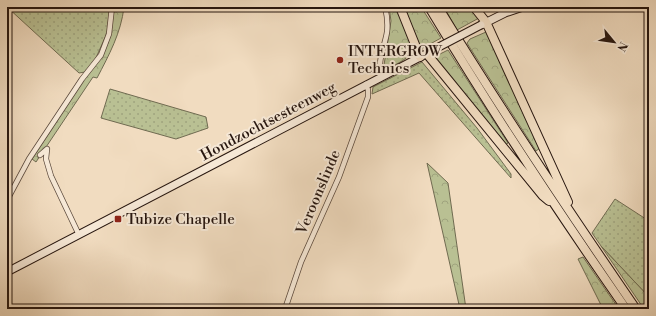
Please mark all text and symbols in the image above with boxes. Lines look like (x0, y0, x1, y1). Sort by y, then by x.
north arrow (594, 22, 634, 62)
text: N (613, 39, 630, 54)
place label: INTERGROW Technics (348, 42, 442, 78)
marker: INTERGROW Technics (335, 55, 345, 65)
street label: Hondzochtsesteenweg (197, 78, 340, 165)
street label: Veroonslinde (292, 147, 345, 238)
place label: Tubize Chapelle (126, 210, 235, 229)
marker: Tubize Chapelle (113, 214, 123, 224)

